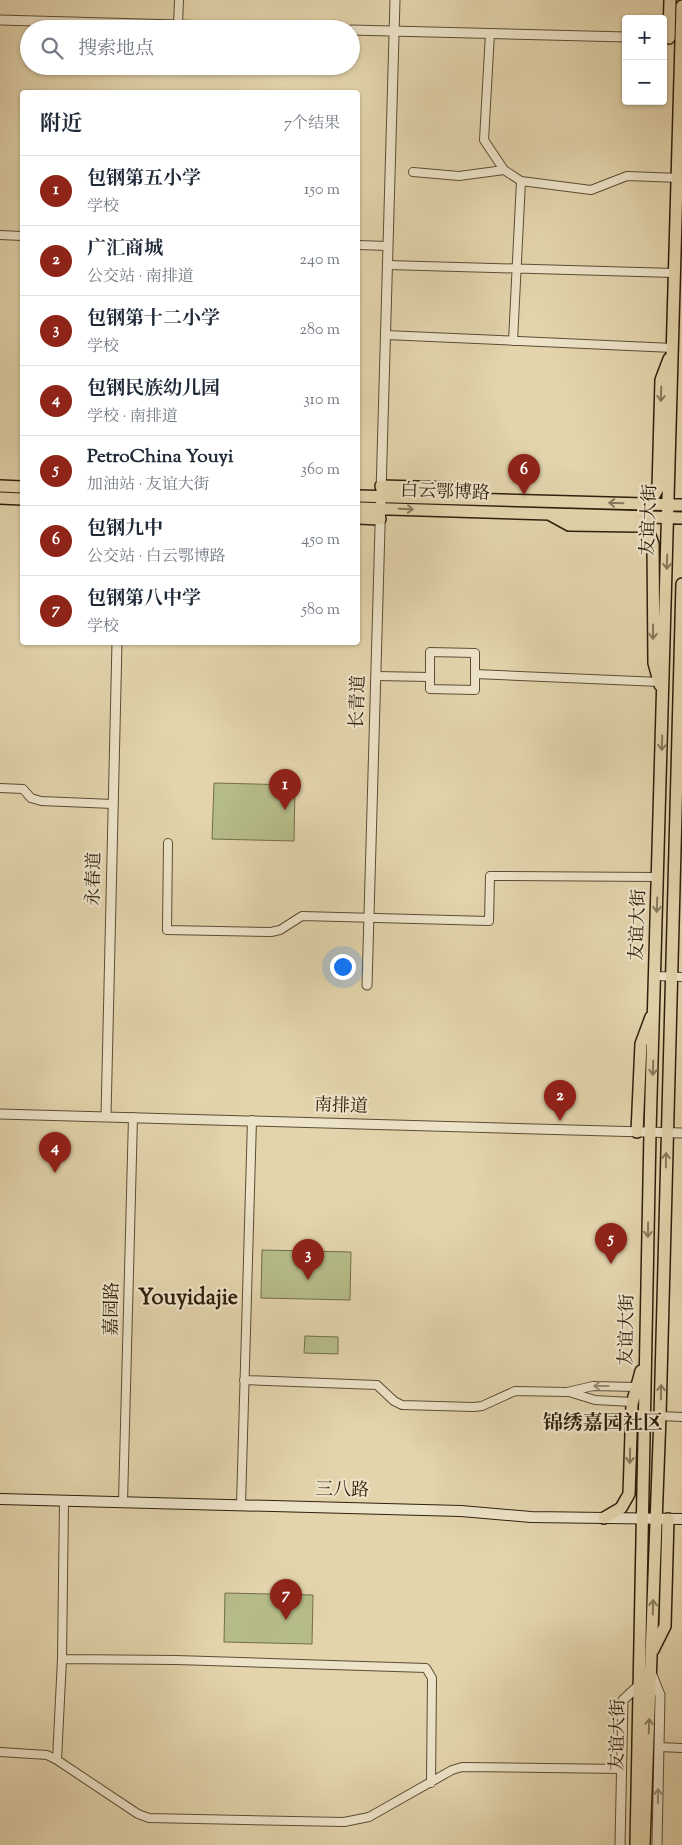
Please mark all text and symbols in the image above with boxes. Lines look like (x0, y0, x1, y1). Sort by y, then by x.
map controls (622, 15, 667, 105)
button: + (622, 15, 667, 60)
search box (20, 20, 360, 75)
icon: search (38, 34, 66, 62)
text: 搜索地点 (78, 36, 154, 63)
button: − (622, 60, 667, 105)
text: 附近 (40, 110, 82, 140)
text: 7个结果 (284, 113, 340, 136)
text: 包钢第五小学 (87, 166, 201, 193)
text: 1 (53, 179, 59, 202)
text: 150 m (304, 179, 340, 202)
text: 学校 (87, 196, 119, 219)
text: 广汇商城 (87, 236, 163, 263)
text: 2 (52, 249, 60, 272)
text: 240 m (299, 249, 340, 272)
text: 公交站 · 南排道 (87, 266, 194, 289)
text: 包钢第十二小学 (87, 306, 220, 333)
text: 3 (53, 319, 59, 342)
text: 280 m (299, 319, 340, 342)
text: 学校 (87, 336, 119, 359)
text: 包钢民族幼儿园 (87, 376, 220, 403)
one-way arrow (656, 386, 665, 402)
text: 4 (52, 389, 60, 412)
text: 310 m (303, 389, 340, 412)
text: 学校 · 南排道 (87, 406, 178, 429)
text: PetroChina Youyi (87, 444, 233, 471)
pin: 6 (508, 454, 540, 495)
text: 5 (53, 459, 59, 482)
text: 360 m (301, 459, 340, 482)
text: 加油站 · 友谊大街 (87, 474, 210, 497)
street label: 白云鄂博路 (400, 478, 490, 508)
street label: 友谊大街 (636, 484, 664, 556)
one-way arrow (608, 498, 624, 508)
one-way arrow (398, 504, 414, 514)
text: 包钢九中 (87, 516, 163, 543)
text: 6 (52, 529, 60, 552)
text: 450 m (301, 529, 340, 552)
text: 公交站 · 白云鄂博路 (87, 546, 226, 569)
one-way arrow (662, 553, 672, 569)
text: 包钢第八中学 (87, 586, 201, 613)
text: 7 (52, 599, 60, 622)
text: 580 m (301, 599, 340, 622)
text: 学校 (87, 616, 119, 639)
one-way arrow (648, 624, 658, 640)
street label: 长青道 (345, 675, 373, 729)
one-way arrow (657, 734, 667, 750)
pin: 1 (269, 769, 301, 810)
street label: 永春道 (82, 852, 108, 906)
street label: 友谊大街 (625, 889, 653, 961)
one-way arrow (653, 897, 662, 913)
your location (330, 954, 356, 980)
one-way arrow (648, 1059, 657, 1075)
pin: 2 (544, 1080, 576, 1121)
street label: 南排道 (314, 1093, 368, 1121)
pin: 4 (39, 1132, 71, 1173)
one-way arrow (661, 1152, 670, 1168)
one-way arrow (643, 1222, 653, 1238)
pin: 5 (595, 1223, 627, 1264)
pin: 3 (292, 1239, 324, 1280)
street label: 嘉园路 (100, 1282, 126, 1336)
district label: Youyidajie (138, 1283, 238, 1315)
street label: 友谊大街 (614, 1294, 642, 1366)
one-way arrow (594, 1382, 610, 1391)
one-way arrow (656, 1385, 665, 1401)
district label: 锦绣嘉园社区 (543, 1410, 663, 1439)
one-way arrow (625, 1448, 635, 1464)
street label: 三八路 (315, 1478, 369, 1504)
pin: 7 (270, 1579, 302, 1620)
one-way arrow (648, 1599, 658, 1616)
street label: 友谊大街 (605, 1699, 633, 1771)
one-way arrow (644, 1719, 654, 1735)
one-way arrow (653, 1789, 663, 1805)

